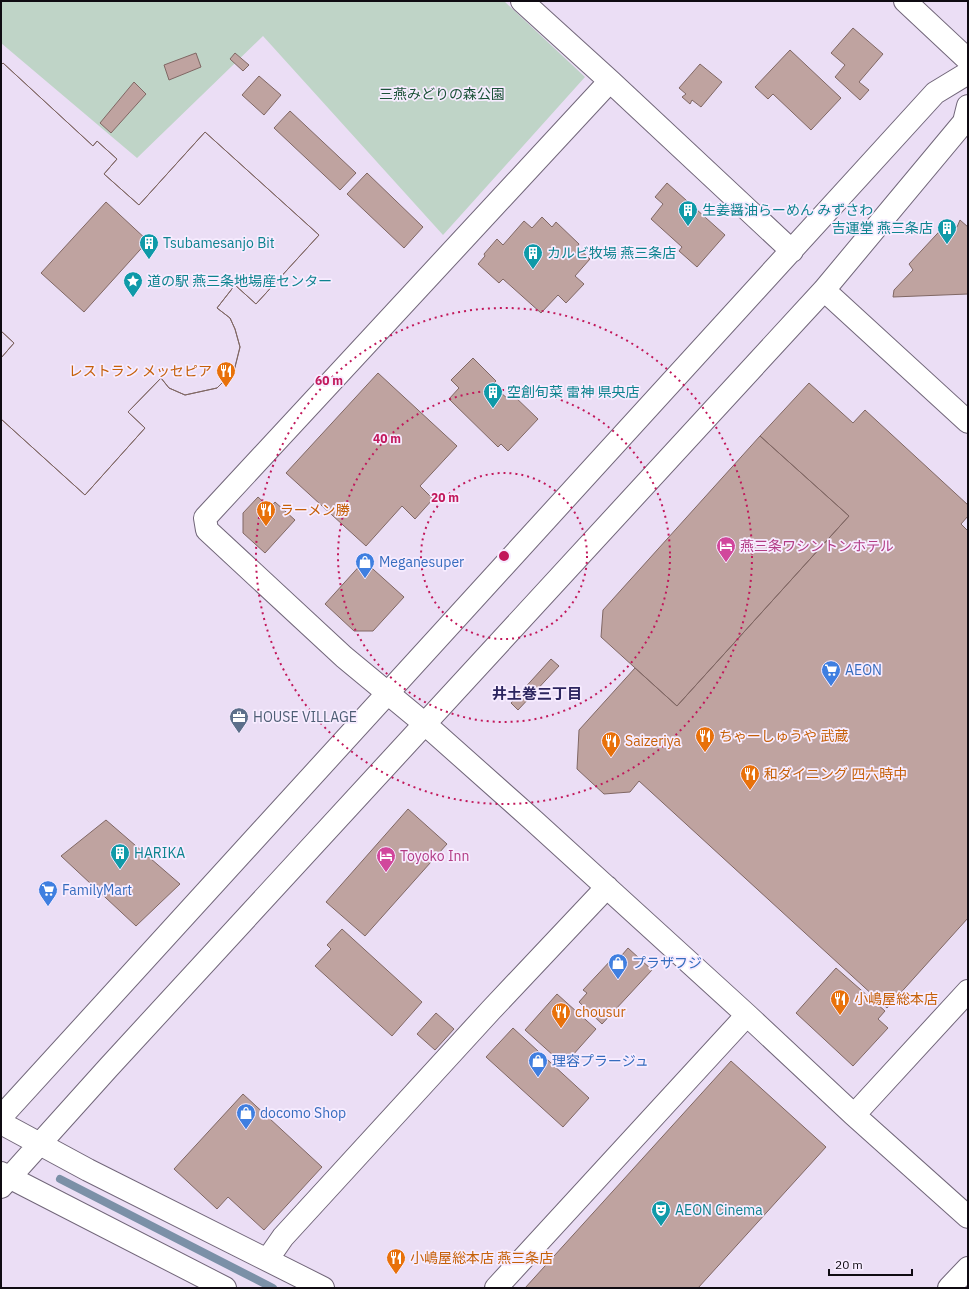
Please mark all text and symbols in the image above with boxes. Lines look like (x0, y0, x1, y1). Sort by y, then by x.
park label: 三燕みどりの森公園 (379, 85, 505, 103)
building icon: 生姜醤油らーめん みずさわ (677, 199, 699, 227)
place label: 生姜醤油らーめん みずさわ (702, 201, 873, 219)
building icon: 吉運堂 燕三条店 (936, 217, 958, 245)
place label: 吉運堂 燕三条店 (832, 219, 933, 237)
building icon: Tsubamesanjo Bit (138, 232, 160, 260)
place label: Tsubamesanjo Bit (163, 234, 275, 252)
building icon: カルビ牧場 燕三条店 (522, 242, 544, 270)
place label: カルビ牧場 燕三条店 (547, 244, 676, 262)
place icon: 道の駅 燕三条地場産センター (122, 270, 144, 298)
place label: 道の駅 燕三条地場産センター (147, 272, 332, 290)
restaurant icon: レストラン メッセピア (215, 360, 237, 388)
place label: レストラン メッセピア (69, 362, 212, 380)
text: 60 m (315, 373, 343, 388)
building icon: 空創旬菜 雷神 県央店 (482, 381, 504, 409)
place label: 空創旬菜 雷神 県央店 (507, 383, 640, 401)
text: 40 m (373, 431, 401, 446)
text: 20 m (431, 490, 459, 505)
restaurant icon: ラーメン勝 (255, 499, 277, 527)
place label: ラーメン勝 (280, 501, 350, 519)
hotel icon: 燕三条ワシントンホテル (715, 535, 737, 563)
place label: 燕三条ワシントンホテル (740, 537, 894, 555)
centre of rings (497, 549, 511, 563)
shop icon: Meganesuper (354, 551, 376, 579)
place label: Meganesuper (379, 553, 464, 571)
supermarket icon: AEON (820, 659, 842, 687)
place label: AEON (845, 661, 882, 679)
district label: 井土巻三丁目 (492, 684, 582, 703)
office icon: HOUSE VILLAGE (228, 706, 250, 734)
place label: HOUSE VILLAGE (253, 708, 357, 726)
restaurant icon: ちゃーしゅうや 武蔵 (694, 725, 716, 753)
place label: ちゃーしゅうや 武蔵 (719, 727, 848, 745)
restaurant icon: Saizeriya (600, 730, 622, 758)
place label: Saizeriya (625, 732, 682, 750)
restaurant icon: 和ダイニング 四六時中 (739, 763, 761, 791)
place label: 和ダイニング 四六時中 (764, 765, 907, 783)
building icon: HARIKA (109, 842, 131, 870)
place label: HARIKA (134, 844, 185, 862)
hotel icon: Toyoko Inn (375, 845, 397, 873)
place label: Toyoko Inn (400, 847, 469, 865)
supermarket icon: FamilyMart (37, 879, 59, 907)
place label: FamilyMart (62, 881, 132, 899)
shop icon: プラザフジ (607, 952, 629, 980)
place label: プラザフジ (632, 954, 702, 972)
restaurant icon: 小嶋屋総本店 (829, 988, 851, 1016)
place label: 小嶋屋総本店 (854, 990, 938, 1008)
restaurant icon: chousur (550, 1001, 572, 1029)
place label: chousur (575, 1003, 626, 1021)
shop icon: 理容プラージュ (527, 1050, 549, 1078)
place label: 理容プラージュ (552, 1052, 649, 1070)
shop icon: docomo Shop (235, 1102, 257, 1130)
place label: docomo Shop (260, 1104, 346, 1122)
theatre icon: AEON Cinema (650, 1199, 672, 1227)
place label: AEON Cinema (675, 1201, 763, 1219)
restaurant icon: 小嶋屋総本店 燕三条店 (385, 1247, 407, 1275)
place label: 小嶋屋総本店 燕三条店 (410, 1249, 553, 1267)
scale bar (829, 1251, 912, 1277)
text: 20 m (835, 1257, 863, 1272)

